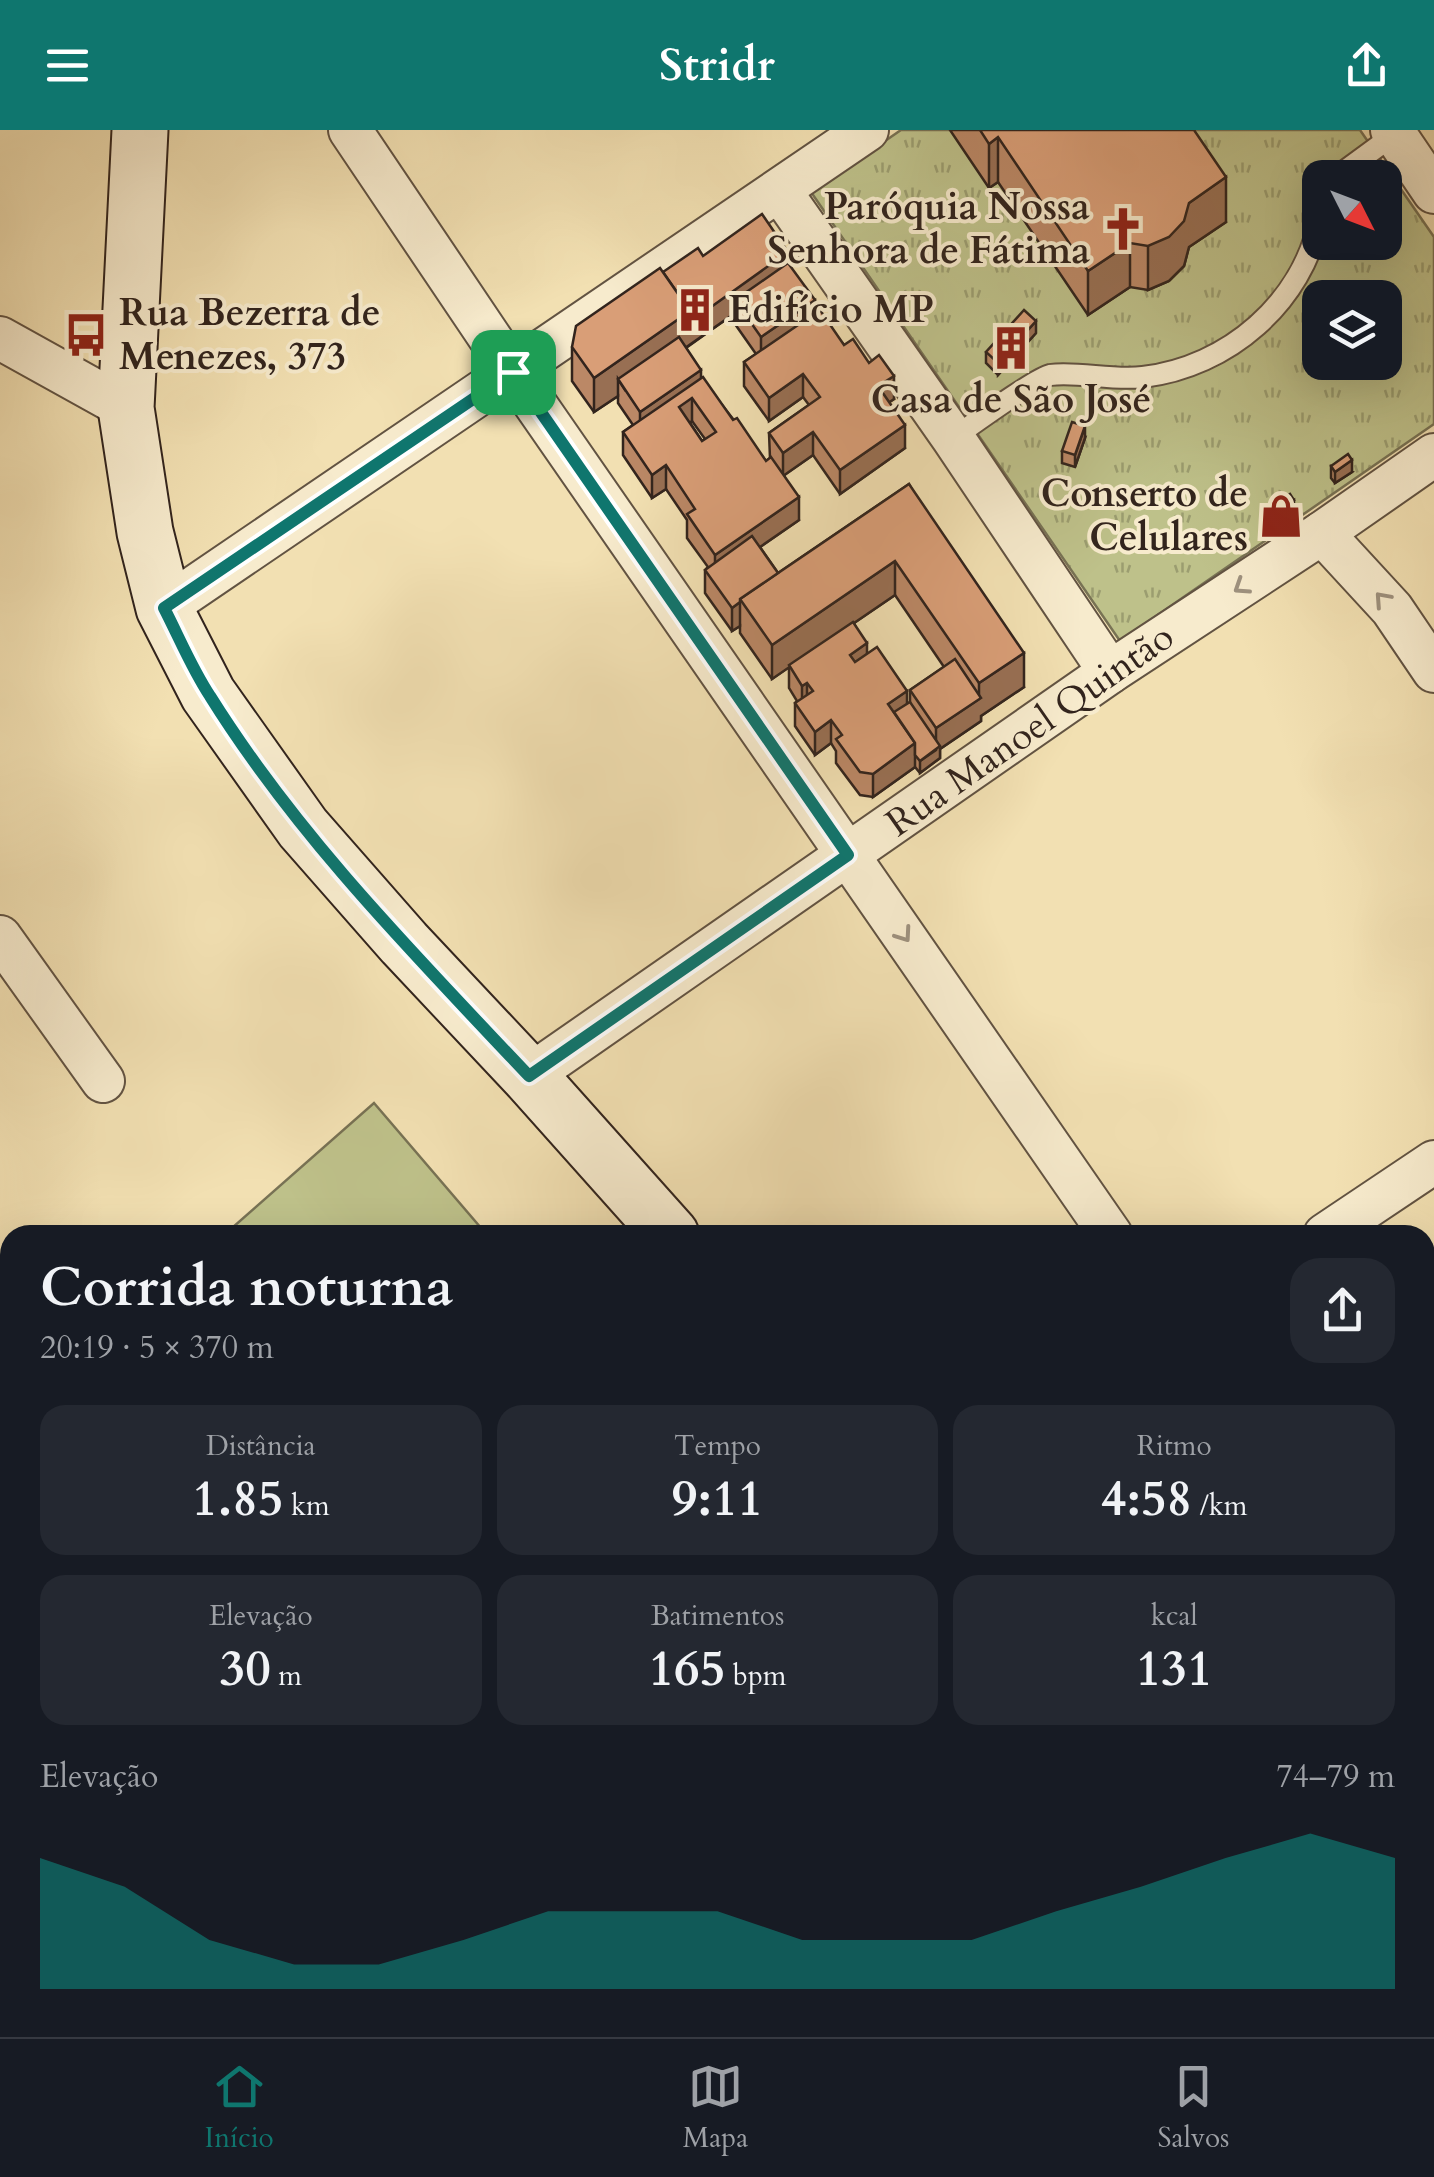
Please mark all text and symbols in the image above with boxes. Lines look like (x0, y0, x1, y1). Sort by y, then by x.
text: Stridr (659, 35, 775, 96)
icon: menu (40, 38, 95, 93)
icon: share (1339, 38, 1394, 93)
north arrow (1302, 160, 1402, 260)
map controls (1302, 160, 1402, 380)
place label: Paróquia Nossa Senhora de Fátima (767, 181, 1090, 277)
church icon: Paróquia Nossa Senhora de Fátima (1099, 205, 1147, 253)
button: layers (1302, 280, 1402, 380)
place label: Edifício MP (728, 284, 934, 336)
building icon: Edifício MP (671, 286, 719, 334)
place label: Rua Bezerra de Menezes, 373 (119, 287, 381, 383)
bus stop icon: Rua Bezerra de Menezes, 373 (62, 311, 110, 359)
building icon: Casa de São José (987, 324, 1035, 372)
pin (471, 330, 556, 415)
icon: arrive (486, 345, 541, 400)
place label: Casa de São José (871, 374, 1151, 426)
place label: Conserto de Celulares (1041, 468, 1248, 564)
shop icon: Conserto de Celulares (1257, 492, 1305, 540)
one-way arrow (1233, 574, 1251, 593)
one-way arrow (1376, 592, 1394, 611)
street label: Rua Manoel Quintão (876, 611, 1184, 849)
one-way arrow (892, 924, 910, 943)
text: Corrida noturna (40, 1251, 453, 1325)
button: share (1290, 1258, 1395, 1363)
text: 20:19 · 5 × 370 m (40, 1326, 274, 1370)
text: Distância (206, 1427, 316, 1465)
text: Tempo (674, 1427, 761, 1465)
text: Ritmo (1137, 1427, 1212, 1465)
text: 1.85 (192, 1465, 283, 1533)
text: 9:11 (672, 1465, 763, 1533)
text: 4:58 (1101, 1465, 1192, 1533)
text: km (283, 1487, 330, 1525)
text: /km (1192, 1487, 1247, 1525)
text: Elevação (209, 1597, 313, 1635)
text: Batimentos (651, 1597, 784, 1635)
text: kcal (1151, 1597, 1198, 1635)
text: 30 (220, 1635, 271, 1703)
text: 165 (649, 1635, 725, 1703)
text: 131 (1136, 1635, 1213, 1703)
text: m (271, 1657, 302, 1695)
text: bpm (725, 1657, 786, 1695)
text: Elevação (40, 1755, 158, 1799)
text: 74–79 m (1276, 1755, 1395, 1799)
tab: Início (205, 2059, 274, 2157)
tab: Mapa (683, 2059, 748, 2157)
tab: Salvos (1158, 2059, 1229, 2157)

